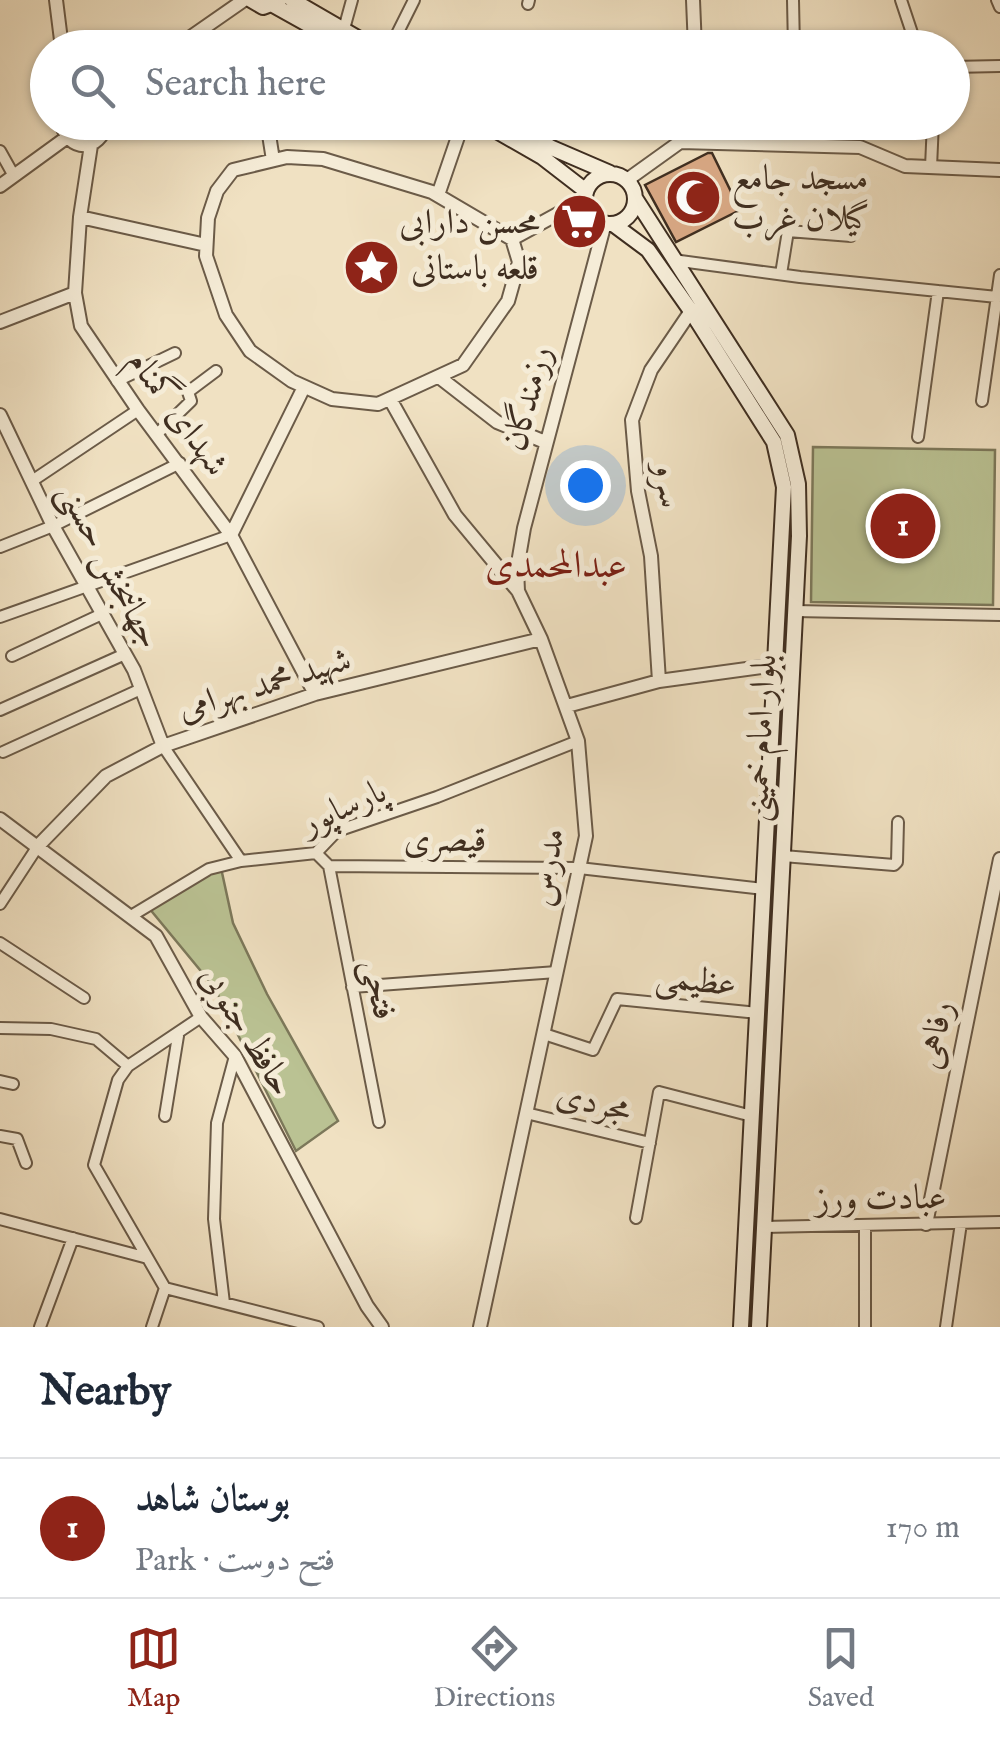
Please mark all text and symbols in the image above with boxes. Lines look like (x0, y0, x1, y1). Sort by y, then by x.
search box (30, 30, 970, 140)
icon: search (65, 58, 120, 113)
text: Search here (145, 61, 326, 109)
place label: مسجد جامع گیلان غرب (732, 157, 869, 242)
mosque icon: مسجد جامع گیلان غرب (663, 167, 723, 227)
supermarket icon: محسن دارابی (549, 191, 609, 251)
place label: محسن دارابی (399, 201, 540, 246)
place icon: قلعه باستانی (342, 237, 402, 297)
place label: قلعه باستانی (411, 247, 539, 292)
street label: شهدای گمنام (111, 340, 240, 489)
street label: رزمندگان (492, 341, 564, 456)
street label: سرو (642, 457, 693, 511)
your location (560, 460, 611, 511)
street label: جهانبخش حسنی (46, 475, 171, 657)
pin: 1 (870, 488, 936, 564)
district label: عبدالمحمدی (485, 543, 627, 591)
street label: شهید محمد بهرامی (173, 638, 357, 733)
street label: بلوار امام خمینی (735, 653, 794, 824)
street label: پارساپور (291, 769, 396, 848)
street label: قیصری (404, 819, 486, 864)
street label: مدرس (520, 825, 577, 910)
street label: فتحی (351, 955, 406, 1024)
street label: عظیمی (653, 955, 738, 1008)
street label: حافظ جنوبی (188, 958, 304, 1105)
street label: رفاهی (908, 998, 965, 1073)
street label: مجردی (552, 1073, 635, 1134)
street label: عبادت ورز (812, 1176, 947, 1223)
text: Nearby (40, 1366, 171, 1419)
text: بوستان شاهد (135, 1476, 290, 1524)
text: 1 (67, 1508, 78, 1549)
text: 170 m (886, 1508, 960, 1549)
text: Park · فتح دوست (135, 1541, 335, 1582)
tab: Map (126, 1621, 181, 1716)
tab: Directions (433, 1621, 555, 1716)
tab: Saved (808, 1621, 874, 1716)

